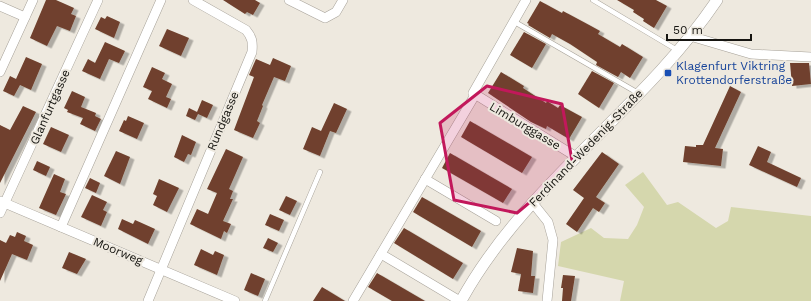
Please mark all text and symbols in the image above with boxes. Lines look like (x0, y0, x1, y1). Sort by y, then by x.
scale bar (667, 16, 751, 42)
text: 50 m (673, 23, 703, 37)
place label: Klagenfurt Viktring Krottendorferstraße (676, 59, 792, 87)
street label: Glanfurtgasse (27, 67, 73, 147)
marker: Klagenfurt Viktring Krottendorferstraße (663, 68, 673, 78)
street label: Ferdinand-Wedenig-Straße (526, 86, 646, 210)
street label: Rundgasse (204, 89, 242, 153)
street label: Limburggasse (487, 99, 563, 153)
street label: Moorweg (91, 234, 146, 268)

